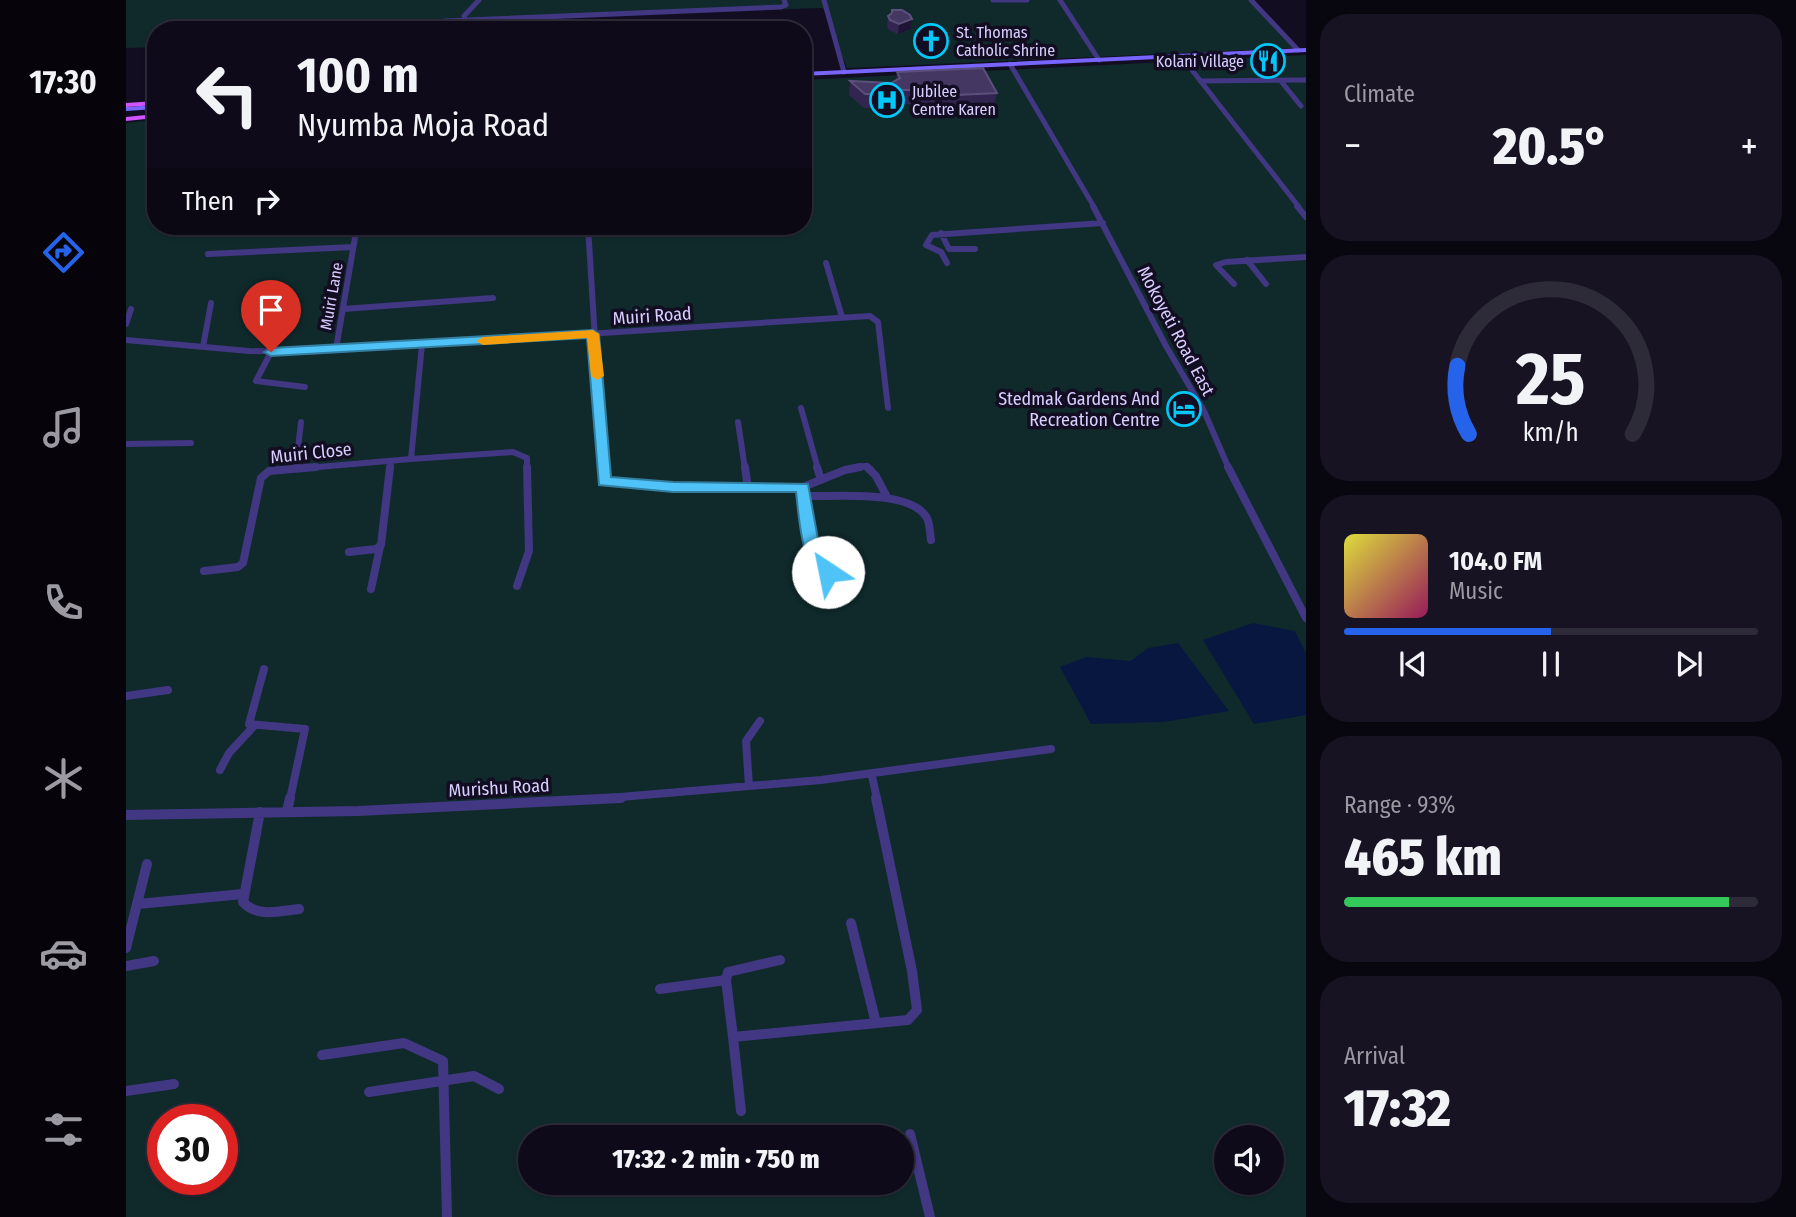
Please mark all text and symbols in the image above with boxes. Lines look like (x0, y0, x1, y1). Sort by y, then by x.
church icon: St. Thomas Catholic Shrine (912, 22, 950, 60)
place label: St. Thomas Catholic Shrine (956, 23, 1055, 60)
restaurant icon: Kolani Village (1249, 42, 1287, 80)
text: 100 m (297, 46, 419, 105)
icon: left (182, 49, 273, 140)
place label: Kolani Village (1156, 52, 1244, 71)
text: 17:30 (29, 63, 97, 101)
text: Climate (1344, 80, 1415, 108)
hospital icon: Jubilee Centre Karen (868, 81, 906, 119)
place label: Jubilee Centre Karen (912, 82, 996, 119)
text: Nyumba Moja Road (297, 106, 549, 144)
text: 20.5° (1493, 115, 1609, 178)
text: − (1344, 123, 1361, 169)
text: + (1741, 123, 1758, 169)
icon: right (248, 182, 286, 220)
text: Then (182, 186, 234, 217)
icon: directions (39, 228, 88, 277)
street label: Muiri Lane (316, 261, 347, 331)
street label: Mokoyeti Road East (1133, 263, 1219, 400)
pin (241, 280, 301, 352)
icon: arrive (252, 291, 290, 329)
street label: Muiri Road (612, 302, 692, 330)
text: 25 (1515, 336, 1586, 423)
place label: Stedmak Gardens And Recreation Centre (998, 388, 1160, 431)
hotel icon: Stedmak Gardens And Recreation Centre (1165, 390, 1203, 428)
icon: music (39, 403, 88, 452)
text: km/h (1523, 418, 1579, 448)
street label: Muiri Close (269, 438, 353, 468)
position arrow (791, 535, 865, 609)
text: 104.0 FM (1449, 546, 1542, 577)
text: Music (1449, 577, 1503, 605)
icon: phone (39, 578, 88, 627)
icon: previous (1394, 645, 1432, 683)
icon: pause (1532, 645, 1570, 683)
icon: next (1670, 645, 1708, 683)
icon: climate (39, 754, 88, 803)
street label: Murishu Road (448, 774, 550, 802)
text: Range · 93% (1344, 791, 1455, 819)
text: 465 km (1344, 826, 1502, 889)
icon: car (39, 929, 88, 978)
text: Arrival (1344, 1042, 1405, 1070)
text: 17:32 (1344, 1077, 1451, 1140)
speed limit sign: 30 (147, 1104, 238, 1195)
icon: filters (39, 1105, 88, 1154)
map controls (1214, 1125, 1284, 1195)
button: sound (1214, 1125, 1284, 1195)
text: 17:32 · 2 min · 750 m (612, 1144, 820, 1175)

